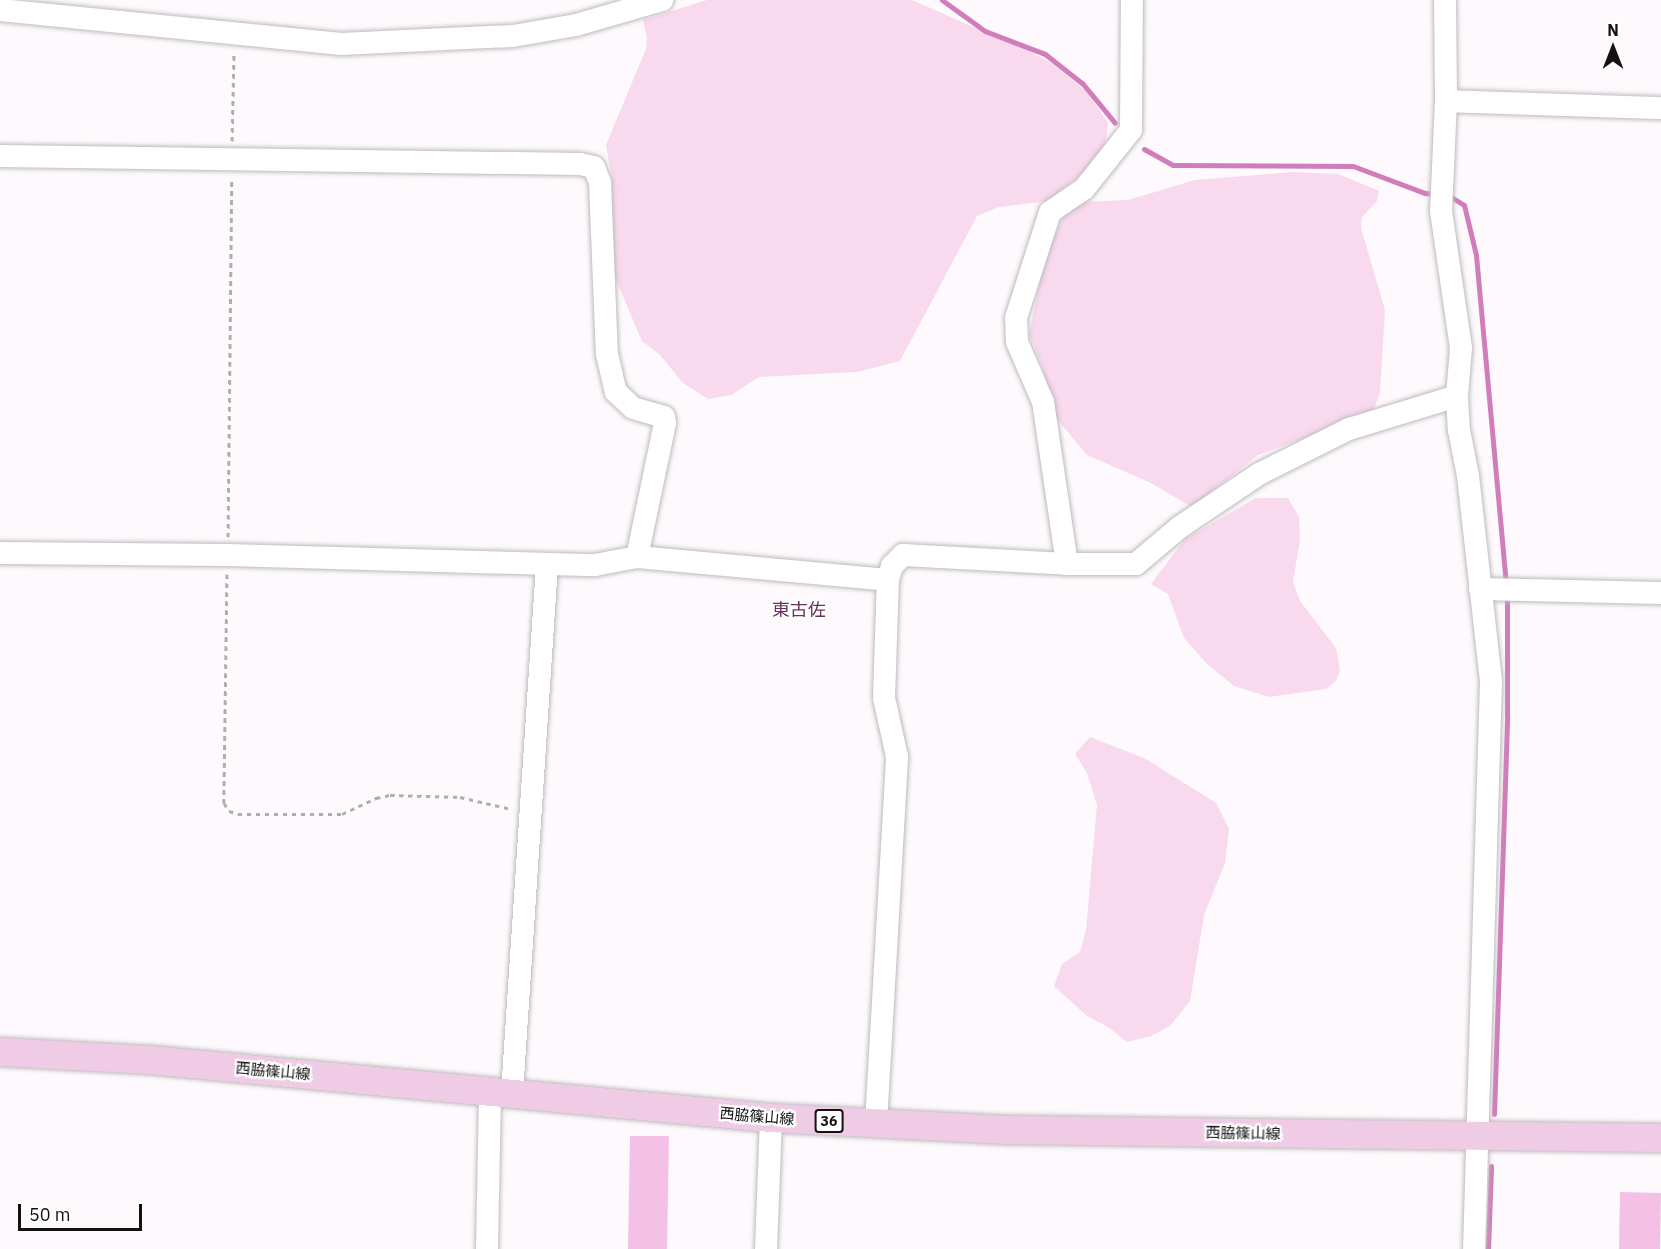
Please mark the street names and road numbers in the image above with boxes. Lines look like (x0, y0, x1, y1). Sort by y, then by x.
street label: 西脇篠山線 (235, 1059, 311, 1083)
street label: 西脇篠山線 (719, 1104, 795, 1128)
road number: 36 (814, 1110, 844, 1132)
street label: 西脇篠山線 (1205, 1123, 1281, 1143)

